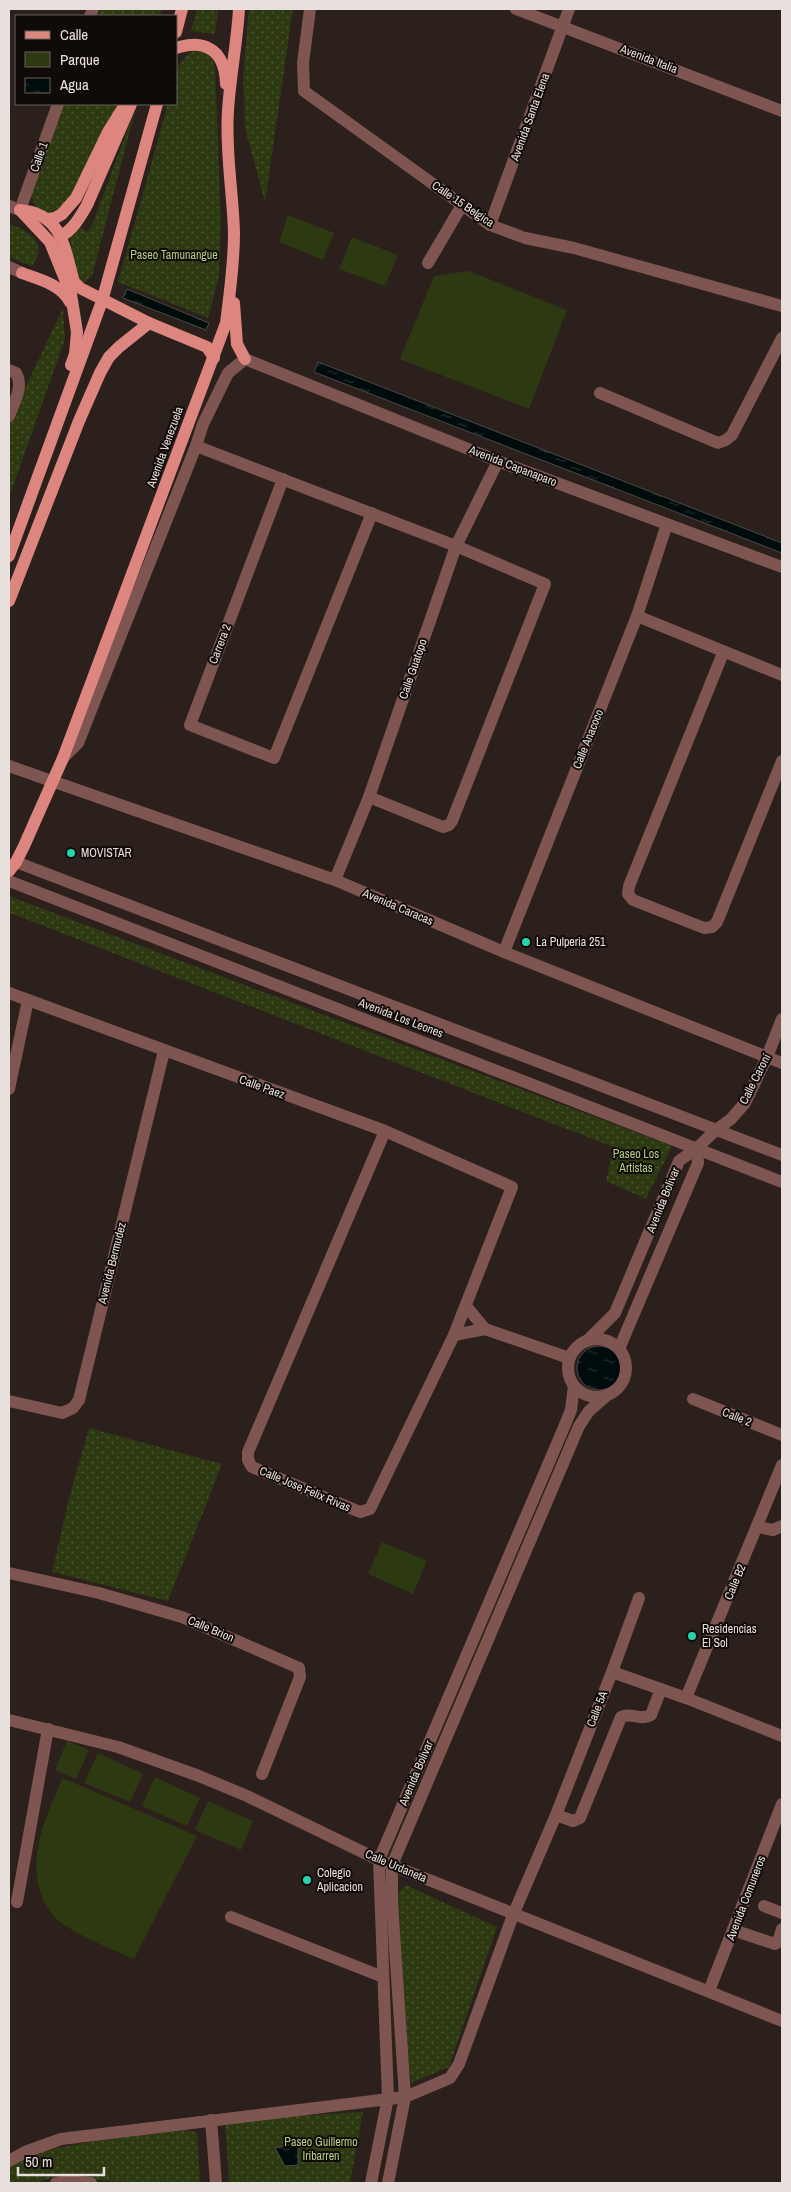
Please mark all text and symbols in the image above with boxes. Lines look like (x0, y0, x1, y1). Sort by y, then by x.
legend (15, 15, 178, 105)
text: Calle (60, 24, 88, 45)
street label: Avenida Italia (617, 40, 680, 77)
text: Parque (60, 49, 100, 70)
street label: Avenida Santa Elena (506, 70, 553, 164)
text: Agua (59, 74, 89, 95)
street label: Calle 1 (26, 139, 52, 174)
street label: Calle 15 Belgica (429, 177, 498, 231)
park label: Paseo Tamunangue (130, 247, 218, 263)
street label: Avenida Venezuela (143, 404, 187, 490)
street label: Avenida Capanaparo (466, 442, 559, 490)
street label: Carrera 2 (205, 622, 235, 666)
street label: Calle Guatopo (395, 637, 431, 701)
street label: Calle Anacoco (569, 707, 607, 771)
place label: MOVISTAR (81, 845, 132, 861)
marker: MOVISTAR (65, 847, 77, 859)
street label: Avenida Caracas (359, 885, 436, 929)
place label: La Pulperia 251 (536, 934, 606, 950)
marker: La Pulperia 251 (520, 936, 532, 948)
street label: Avenida Los Leones (355, 994, 446, 1042)
street label: Calle Caroní (735, 1051, 775, 1107)
street label: Calle Paez (237, 1071, 287, 1103)
park label: Paseo Los Artistas (613, 1146, 659, 1176)
street label: Avenida Bolivar (642, 1164, 684, 1236)
street label: Avenida Bermudez (94, 1220, 130, 1306)
street label: Calle 2 (720, 1404, 754, 1430)
street label: Calle Jose Felix Rivas (257, 1463, 353, 1515)
street label: Calle B2 (720, 1562, 750, 1602)
street label: Calle Brion (185, 1612, 237, 1646)
place label: Residencias El Sol (702, 1621, 757, 1651)
marker: Residencias El Sol (686, 1630, 698, 1642)
street label: Calle 5A (583, 1688, 611, 1729)
street label: Avenida Bolivar (395, 1737, 437, 1809)
street label: Calle Urdaneta (363, 1846, 430, 1886)
street label: Avenida Comuneros (722, 1853, 770, 1944)
place label: Colegio Aplicacion (316, 1865, 363, 1895)
marker: Colegio Aplicacion (301, 1874, 313, 1886)
park label: Paseo Guillermo Iribarren (284, 2134, 358, 2164)
scale bar (18, 2144, 104, 2176)
text: 50 m (25, 2151, 52, 2172)

